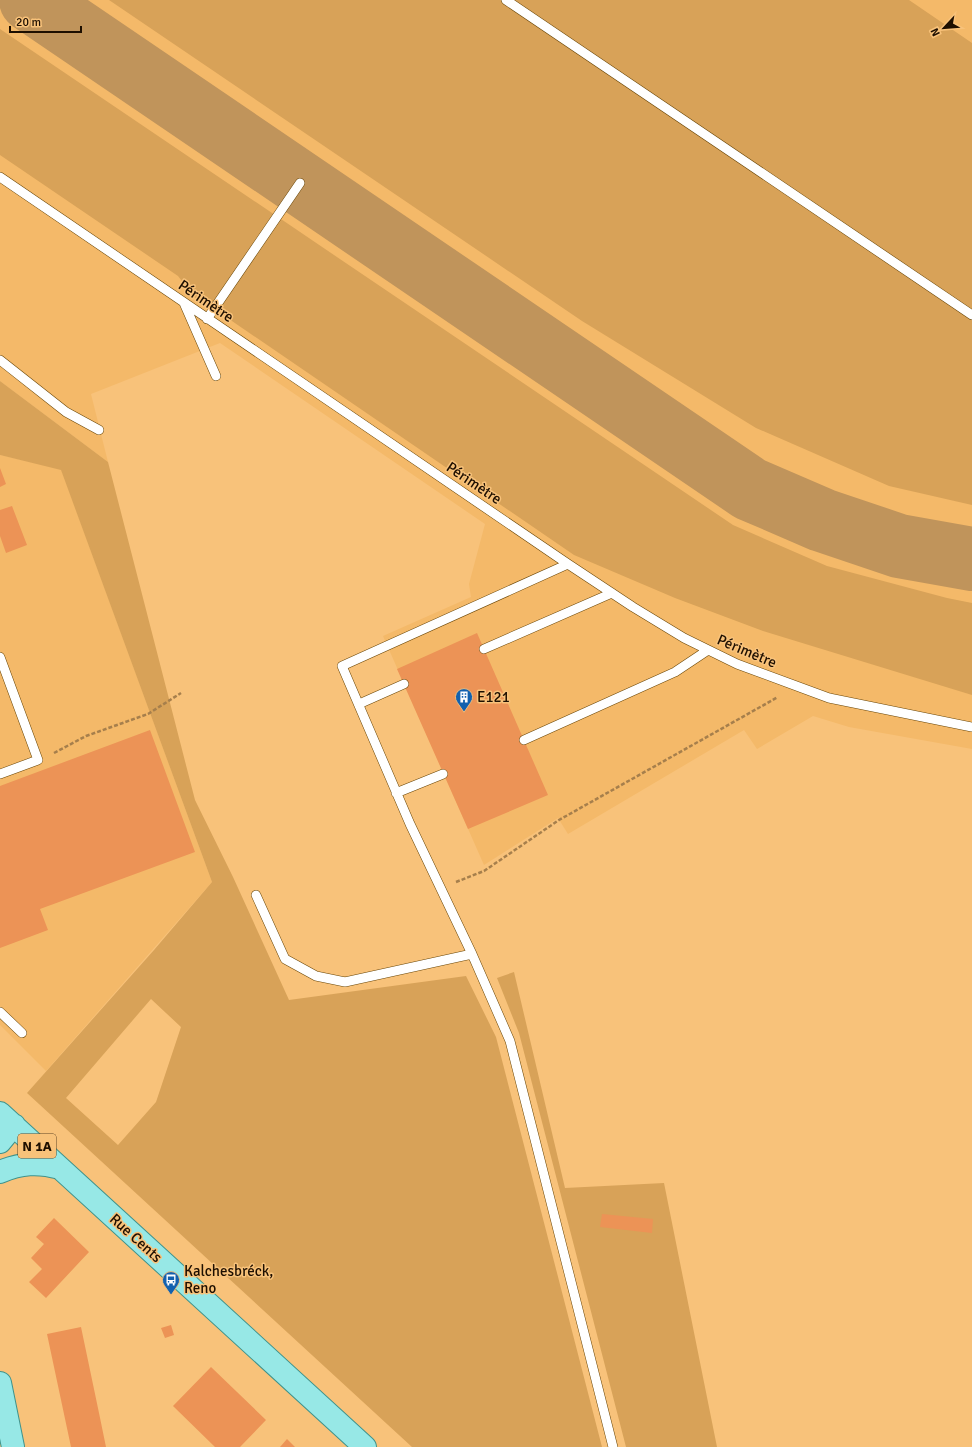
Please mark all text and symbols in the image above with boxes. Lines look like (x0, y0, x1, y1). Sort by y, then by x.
scale bar (10, 8, 81, 34)
north arrow (924, 8, 964, 48)
text: 20 m (16, 15, 41, 30)
text: N (928, 26, 943, 38)
street label: Périmètre (175, 276, 237, 326)
street label: Périmètre (443, 458, 505, 508)
street label: Périmètre (715, 630, 779, 672)
building icon: E121 (454, 687, 474, 712)
place label: E121 (477, 688, 510, 706)
road number: N 1A (18, 1134, 56, 1158)
street label: Rue Cents (106, 1210, 166, 1266)
place label: Kalchesbréck, Reno (184, 1262, 273, 1297)
bus stop icon: Kalchesbréck, Reno (161, 1270, 181, 1295)

